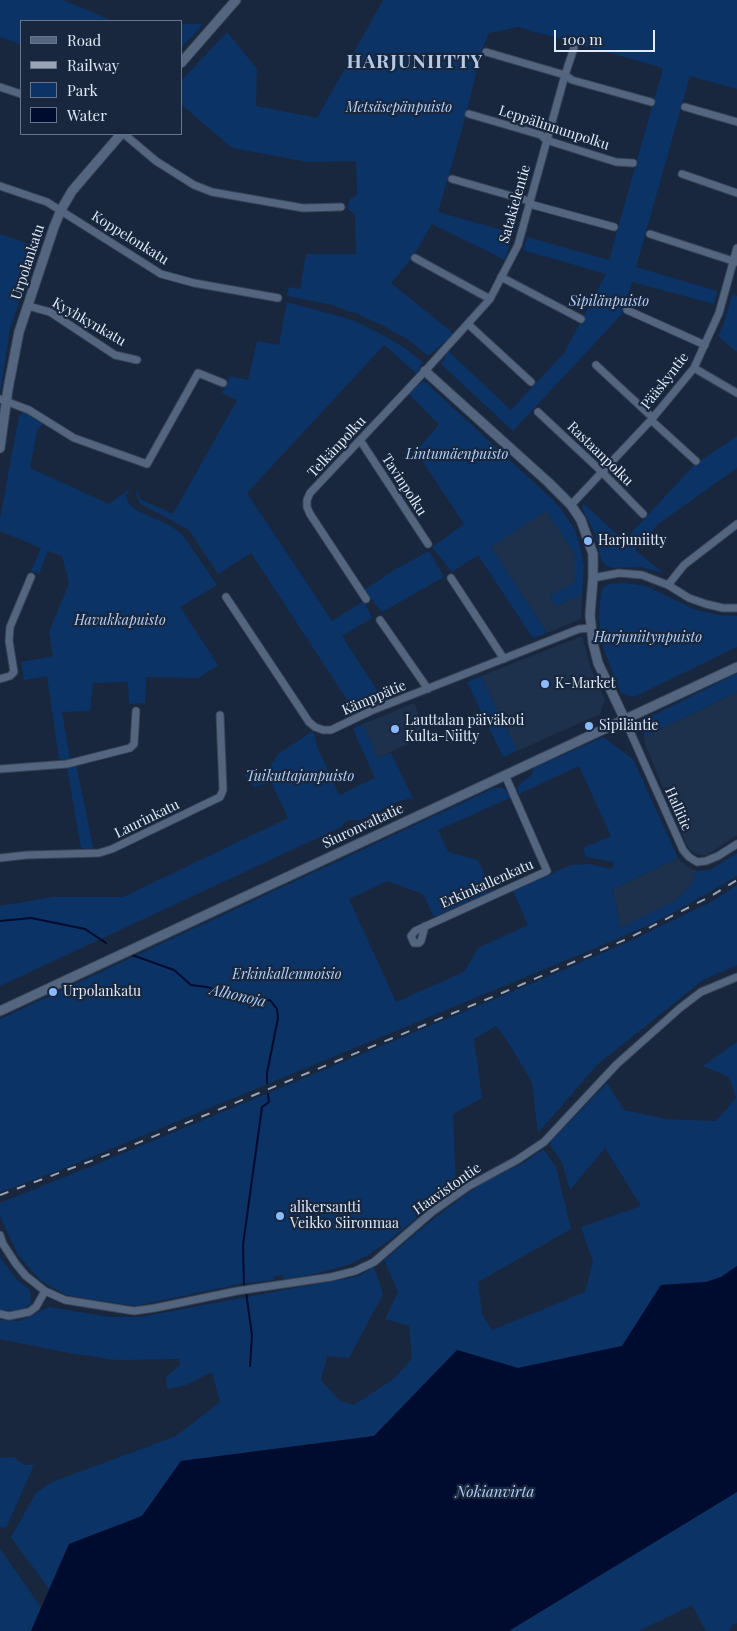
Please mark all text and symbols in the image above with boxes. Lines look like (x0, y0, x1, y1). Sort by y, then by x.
legend (20, 20, 182, 135)
scale bar (557, 20, 658, 52)
text: 100 m (562, 29, 603, 49)
text: Road (67, 30, 101, 50)
district label: HARJUNIITTY (345, 51, 485, 73)
text: Railway (67, 55, 119, 75)
text: Park (67, 80, 98, 100)
park label: Metsäsepänpuisto (346, 100, 452, 116)
street label: Leppälinnunpolku (497, 102, 611, 154)
text: Water (67, 105, 107, 125)
street label: Satakielentie (496, 163, 534, 245)
street label: Koppelonkatu (88, 208, 172, 268)
street label: Urpolankatu (8, 222, 48, 302)
street label: Kyyhkynkatu (49, 294, 129, 350)
park label: Sipilänpuisto (569, 294, 649, 310)
street label: Pääskyntie (638, 349, 692, 413)
street label: Telkänpolku (304, 413, 370, 481)
street label: Rastaanpolku (564, 418, 636, 490)
park label: Lintumäenpuisto (406, 447, 508, 463)
street label: Tavinpolku (378, 451, 430, 519)
place label: Harjuniitty (598, 533, 667, 549)
marker: Harjuniitty (582, 535, 594, 547)
park label: Havukkapuisto (74, 613, 166, 629)
park label: Harjuniitynpuisto (594, 630, 702, 646)
place label: K-Market (555, 676, 616, 692)
street label: Kämppätie (339, 677, 409, 719)
marker: K-Market (539, 678, 551, 690)
place label: Lauttalan päiväkoti Kulta-Niitty (405, 713, 524, 746)
place label: Sipiläntie (599, 718, 658, 734)
marker: Sipiläntie (583, 720, 595, 732)
marker: Lauttalan päiväkoti Kulta-Niitty (389, 723, 401, 735)
park label: Tuikuttajanpuisto (246, 769, 354, 785)
street label: Hallitie (661, 785, 695, 833)
street label: Laurinkatu (112, 796, 182, 842)
street label: Siuronvaltatie (320, 800, 406, 852)
street label: Erkinkallenkatu (438, 856, 536, 912)
park label: Erkinkallenmoisio (232, 967, 342, 983)
water label: Alhonoja (208, 981, 268, 1011)
place label: Urpolankatu (63, 984, 141, 1000)
marker: Urpolankatu (47, 986, 59, 998)
street label: Haavistontie (410, 1160, 484, 1218)
place label: alikersantti Veikko Siironmaa (290, 1200, 399, 1232)
marker: alikersantti Veikko Siironmaa (274, 1210, 286, 1222)
water label: Nokianvirta (456, 1483, 534, 1501)

